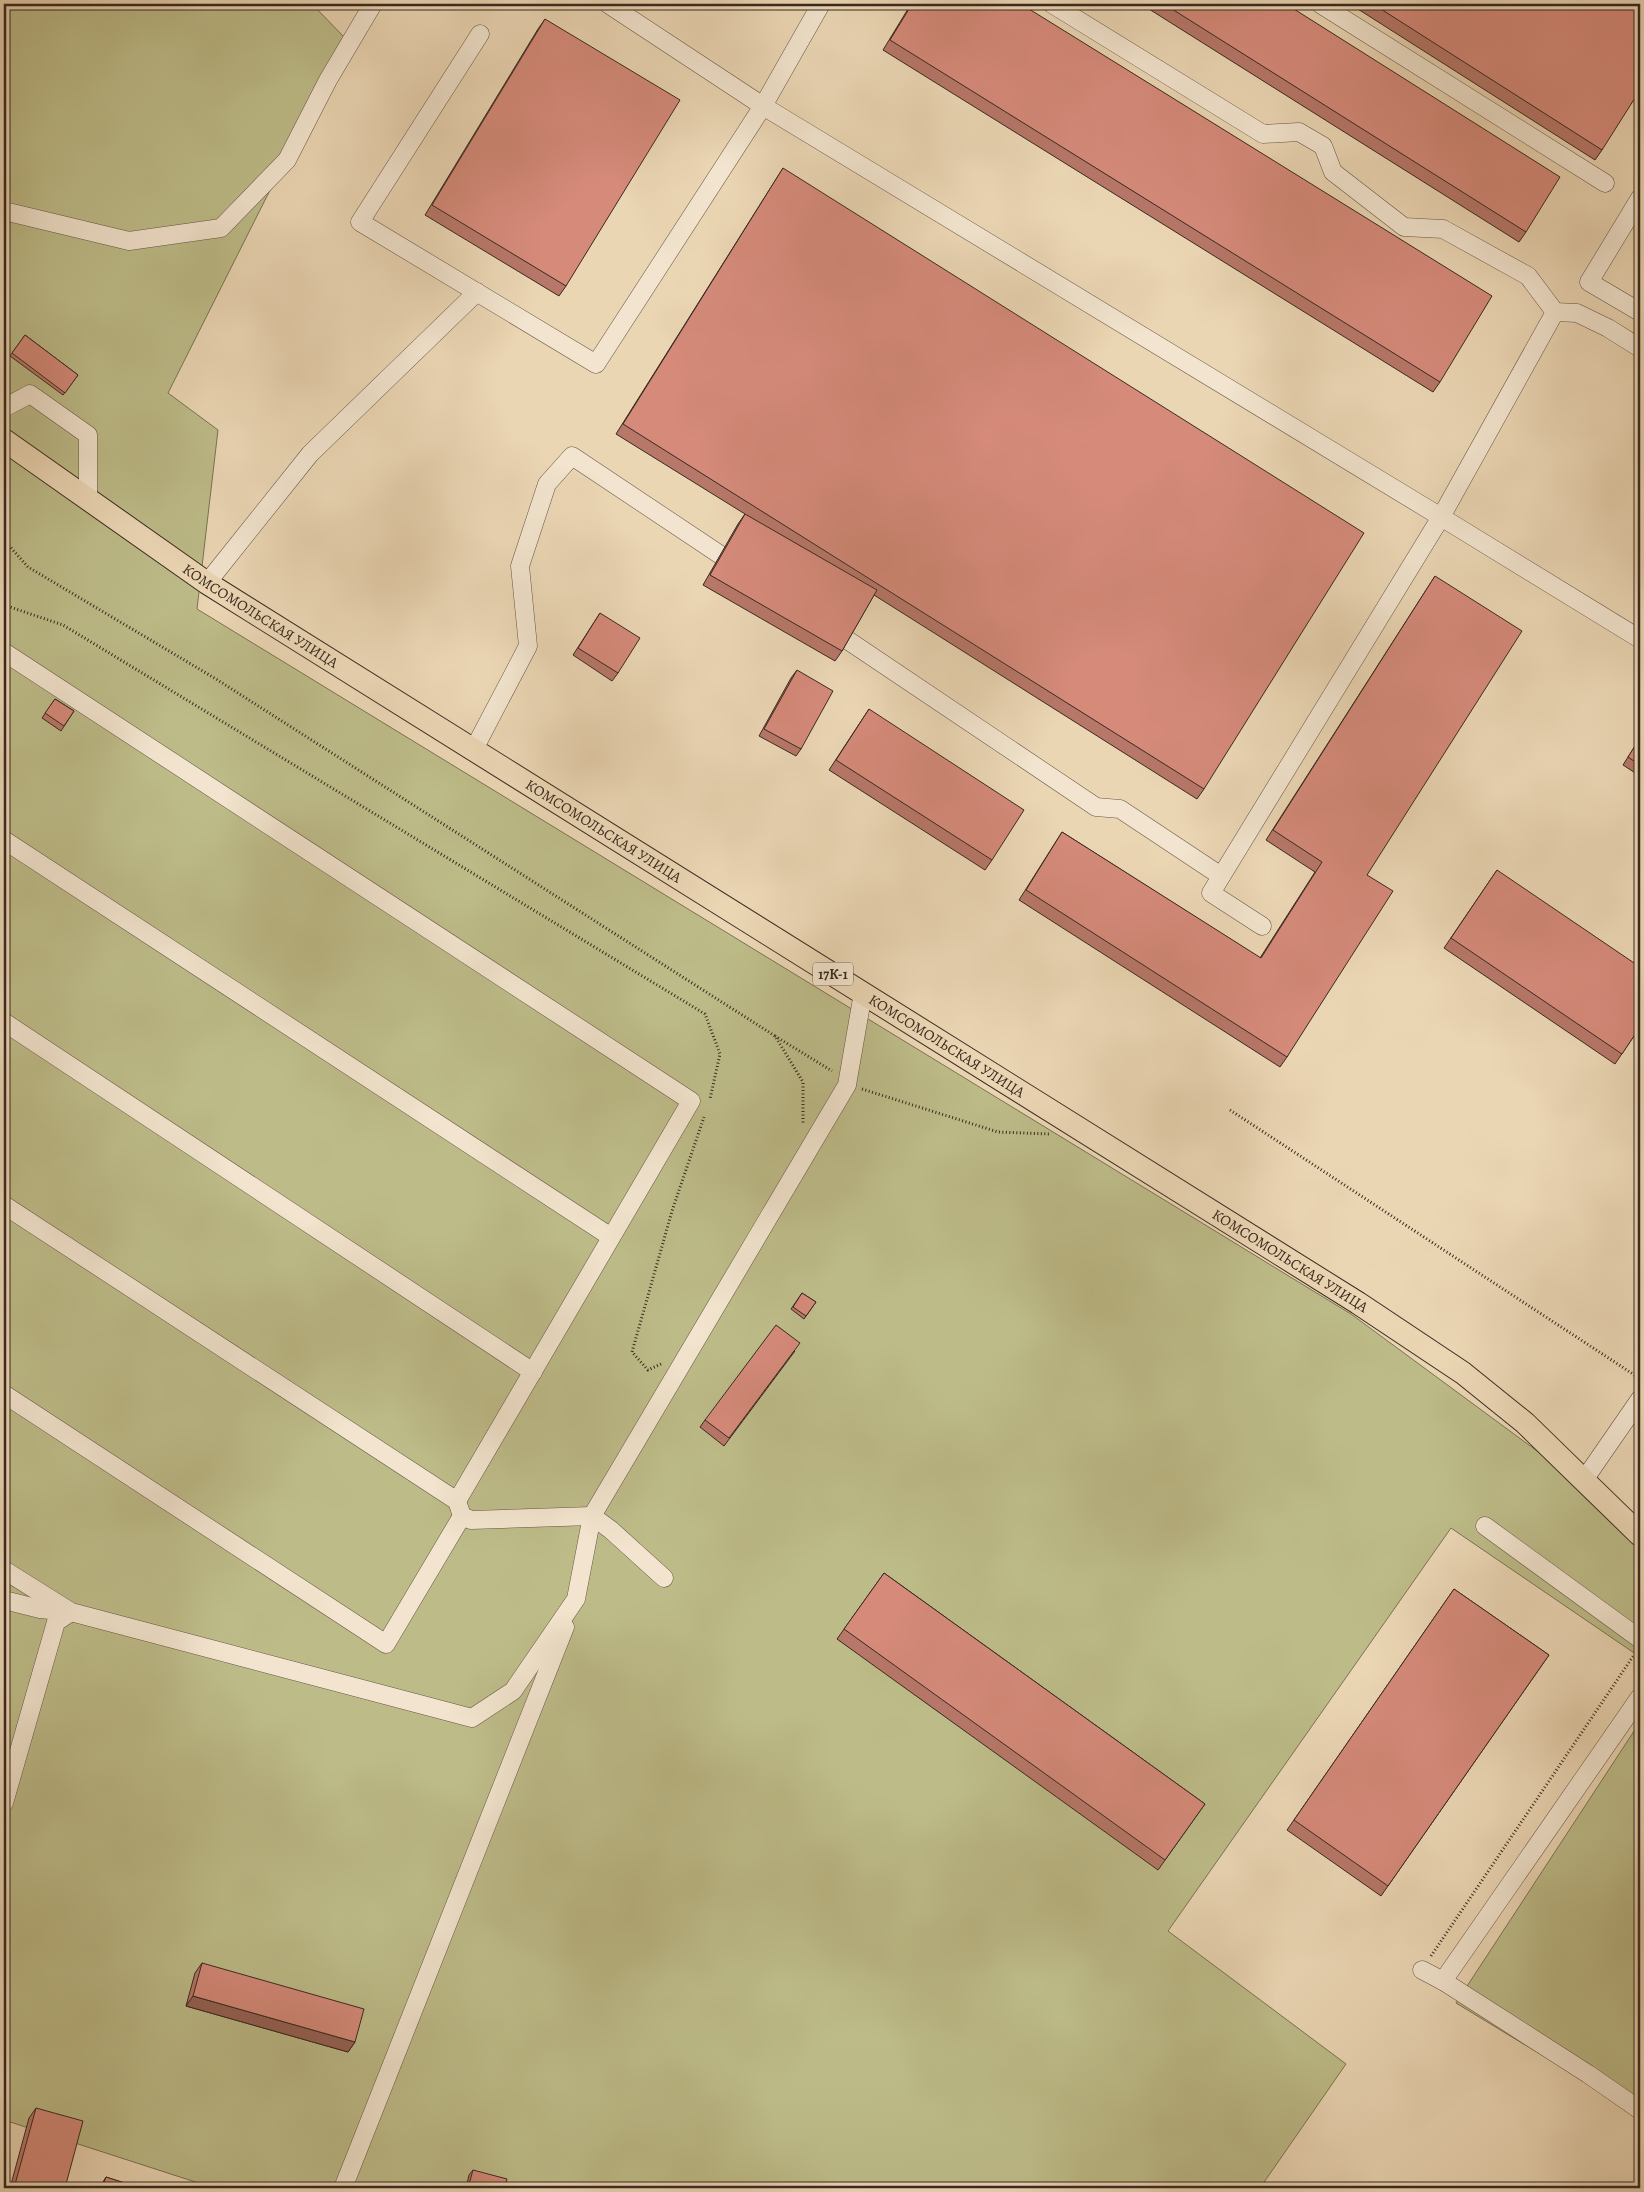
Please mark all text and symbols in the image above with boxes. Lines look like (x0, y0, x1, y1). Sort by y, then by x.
street label: КОМСОМОЛЬСКАЯ УЛИЦА (179, 559, 342, 673)
street label: КОМСОМОЛЬСКАЯ УЛИЦА (522, 775, 686, 888)
road number: 17К-1 (813, 962, 853, 986)
street label: КОМСОМОЛЬСКАЯ УЛИЦА (865, 989, 1029, 1102)
street label: КОМСОМОЛЬСКАЯ УЛИЦА (1208, 1204, 1372, 1317)

